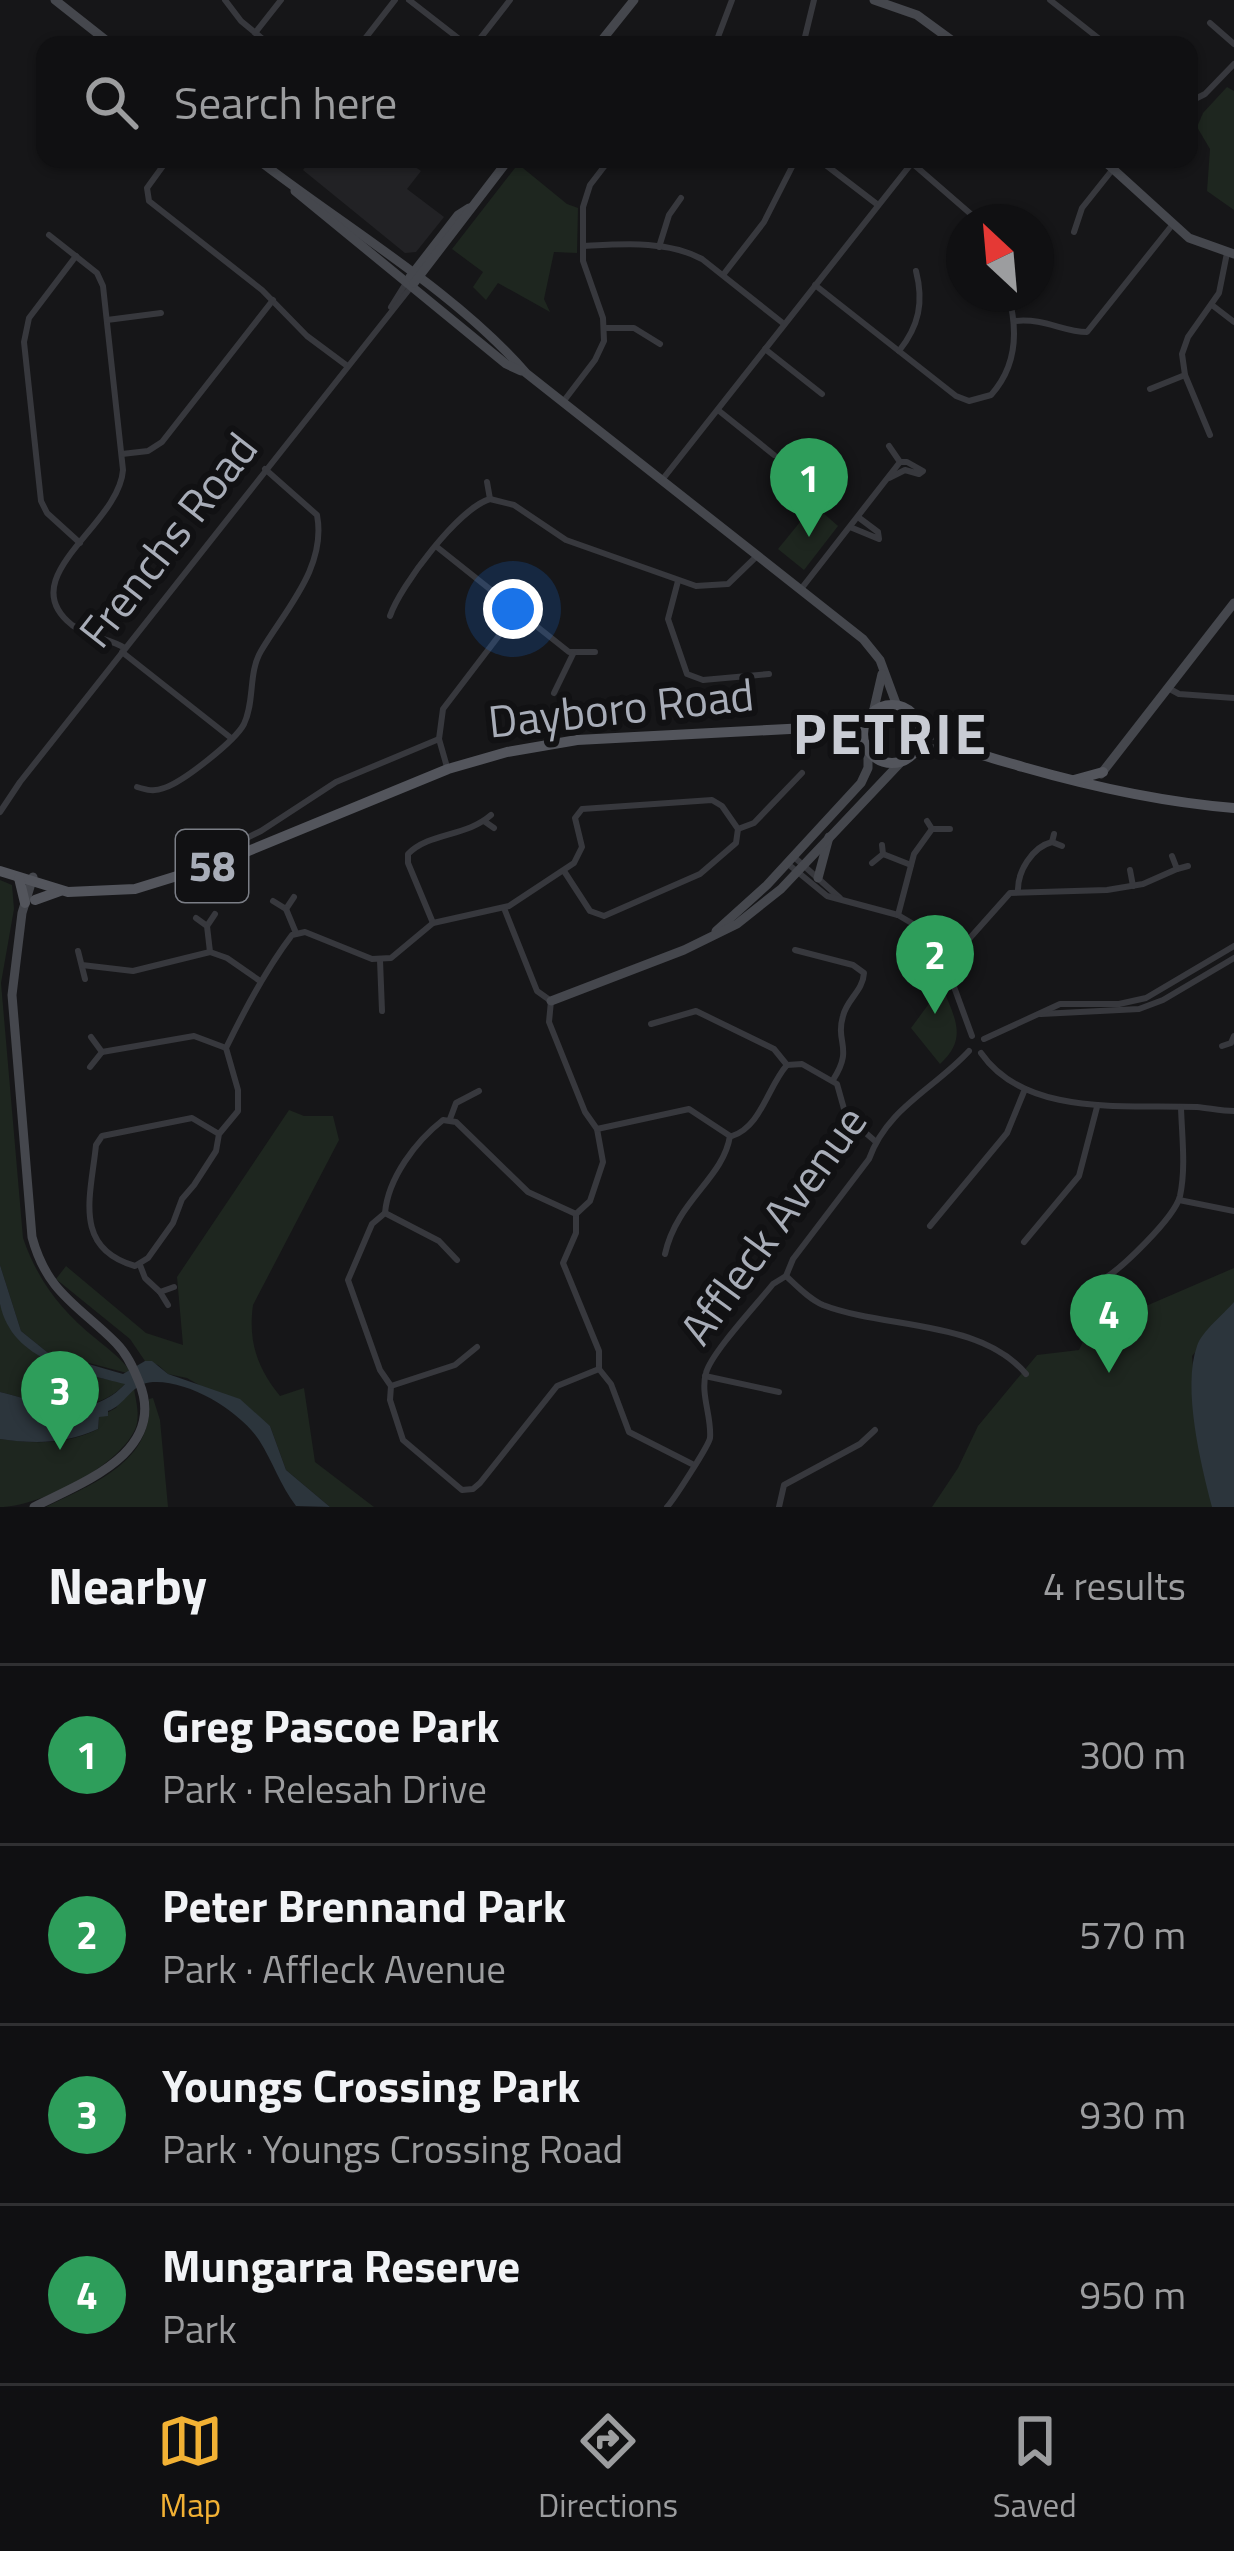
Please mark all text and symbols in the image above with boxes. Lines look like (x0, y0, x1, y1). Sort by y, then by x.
search box (36, 36, 1198, 168)
text: Search here (174, 68, 397, 136)
icon: search (78, 69, 144, 135)
north arrow (946, 204, 1054, 312)
street label: Frenchs Road (61, 417, 273, 661)
pin: 1 (770, 438, 848, 537)
your location (483, 579, 543, 639)
street label: Dayboro Road (485, 659, 757, 755)
district label: PETRIE (793, 689, 989, 776)
road number: 58 (176, 830, 248, 902)
pin: 2 (896, 915, 974, 1014)
street label: Affleck Avenue (662, 1091, 882, 1358)
pin: 4 (1070, 1274, 1148, 1373)
pin: 3 (21, 1351, 99, 1450)
text: Nearby (48, 1546, 207, 1624)
text: 4 results (1043, 1556, 1186, 1615)
text: Greg Pascoe Park (162, 1691, 500, 1759)
text: 1 (76, 1725, 98, 1784)
text: 300 m (1079, 1725, 1186, 1784)
text: Park · Relesah Drive (162, 1759, 487, 1818)
text: Peter Brennand Park (162, 1871, 566, 1939)
text: 2 (76, 1905, 98, 1964)
text: 570 m (1079, 1905, 1186, 1964)
text: Park · Affleck Avenue (162, 1939, 506, 1998)
text: Youngs Crossing Park (162, 2051, 580, 2119)
text: 3 (76, 2085, 98, 2144)
text: 930 m (1079, 2085, 1186, 2144)
text: Park · Youngs Crossing Road (162, 2119, 623, 2178)
text: Mungarra Reserve (162, 2231, 520, 2299)
text: 4 (76, 2265, 98, 2324)
text: 950 m (1079, 2265, 1186, 2324)
text: Park (162, 2299, 237, 2358)
tab: Map (157, 2408, 223, 2530)
tab: Directions (538, 2408, 678, 2530)
tab: Saved (993, 2408, 1077, 2530)

